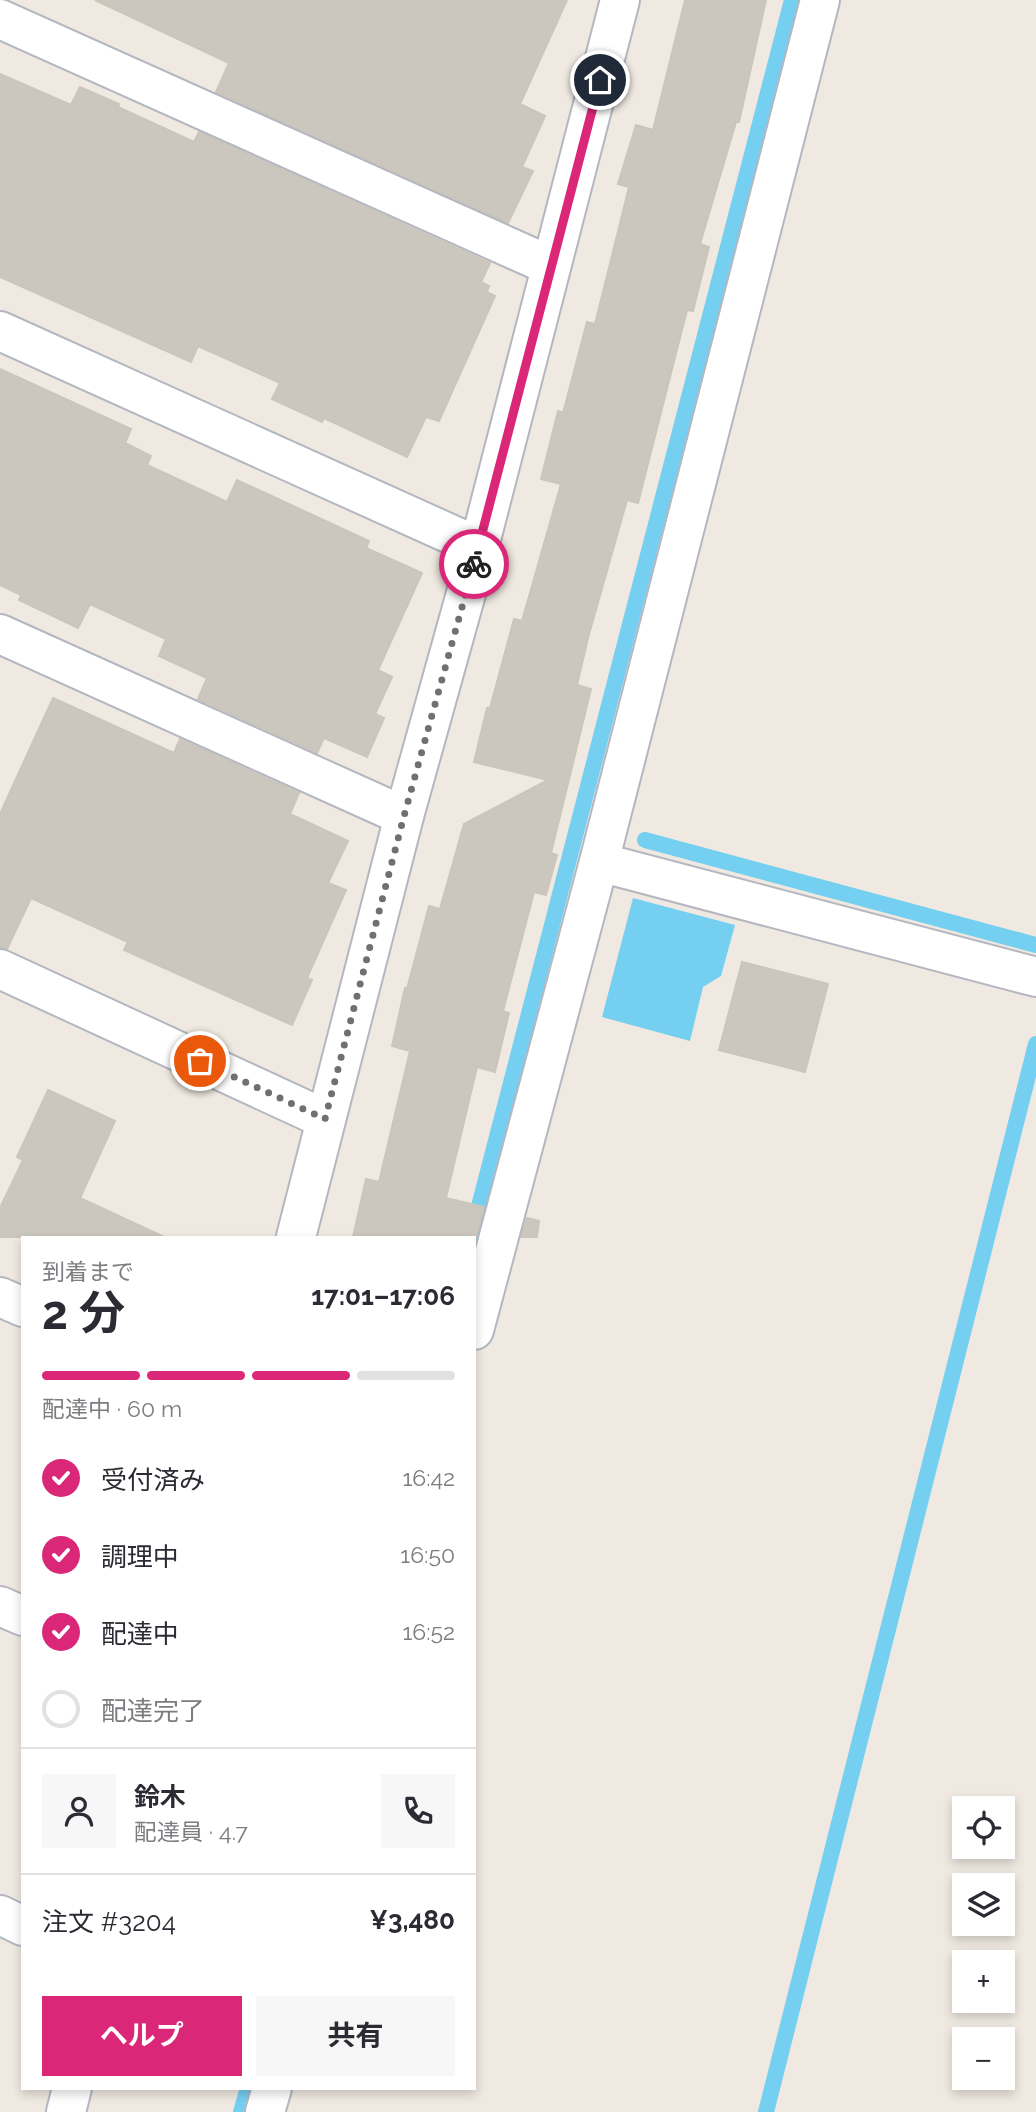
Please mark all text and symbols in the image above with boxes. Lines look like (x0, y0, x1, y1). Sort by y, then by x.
pin (570, 50, 630, 110)
icon: home (581, 61, 619, 99)
courier (439, 529, 509, 599)
icon: bike (455, 545, 493, 583)
pin (170, 1031, 230, 1091)
icon: bag (181, 1042, 219, 1080)
text: 到着まで (42, 1258, 134, 1285)
text: 17:01–17:06 (311, 1281, 455, 1311)
text: 2 分 (42, 1286, 125, 1340)
text: 配達中 · 60 m (42, 1395, 182, 1422)
icon: check (42, 1459, 80, 1497)
text: 16:42 (402, 1464, 455, 1491)
text: 受付済み (101, 1465, 205, 1495)
icon: check (42, 1536, 80, 1574)
text: 16:50 (400, 1541, 455, 1568)
text: 調理中 (101, 1542, 179, 1572)
icon: check (42, 1613, 80, 1651)
text: 16:52 (402, 1618, 455, 1645)
text: 配達中 (101, 1619, 179, 1649)
text: 配達完了 (101, 1696, 205, 1726)
button: person (42, 1774, 116, 1848)
button: phone (381, 1774, 455, 1848)
text: 鈴木 (134, 1782, 186, 1812)
map controls (952, 1796, 1015, 2090)
button: locate (952, 1796, 1015, 1859)
text: 配達員 · 4.7 (134, 1818, 248, 1845)
button: layers (952, 1873, 1015, 1936)
text: ¥3,480 (369, 1905, 455, 1935)
text: 注文 #3204 (42, 1907, 176, 1937)
button: + (952, 1950, 1015, 2013)
button: ヘルプ (42, 1996, 242, 2076)
button: 共有 (256, 1996, 455, 2076)
button: − (952, 2027, 1015, 2090)

